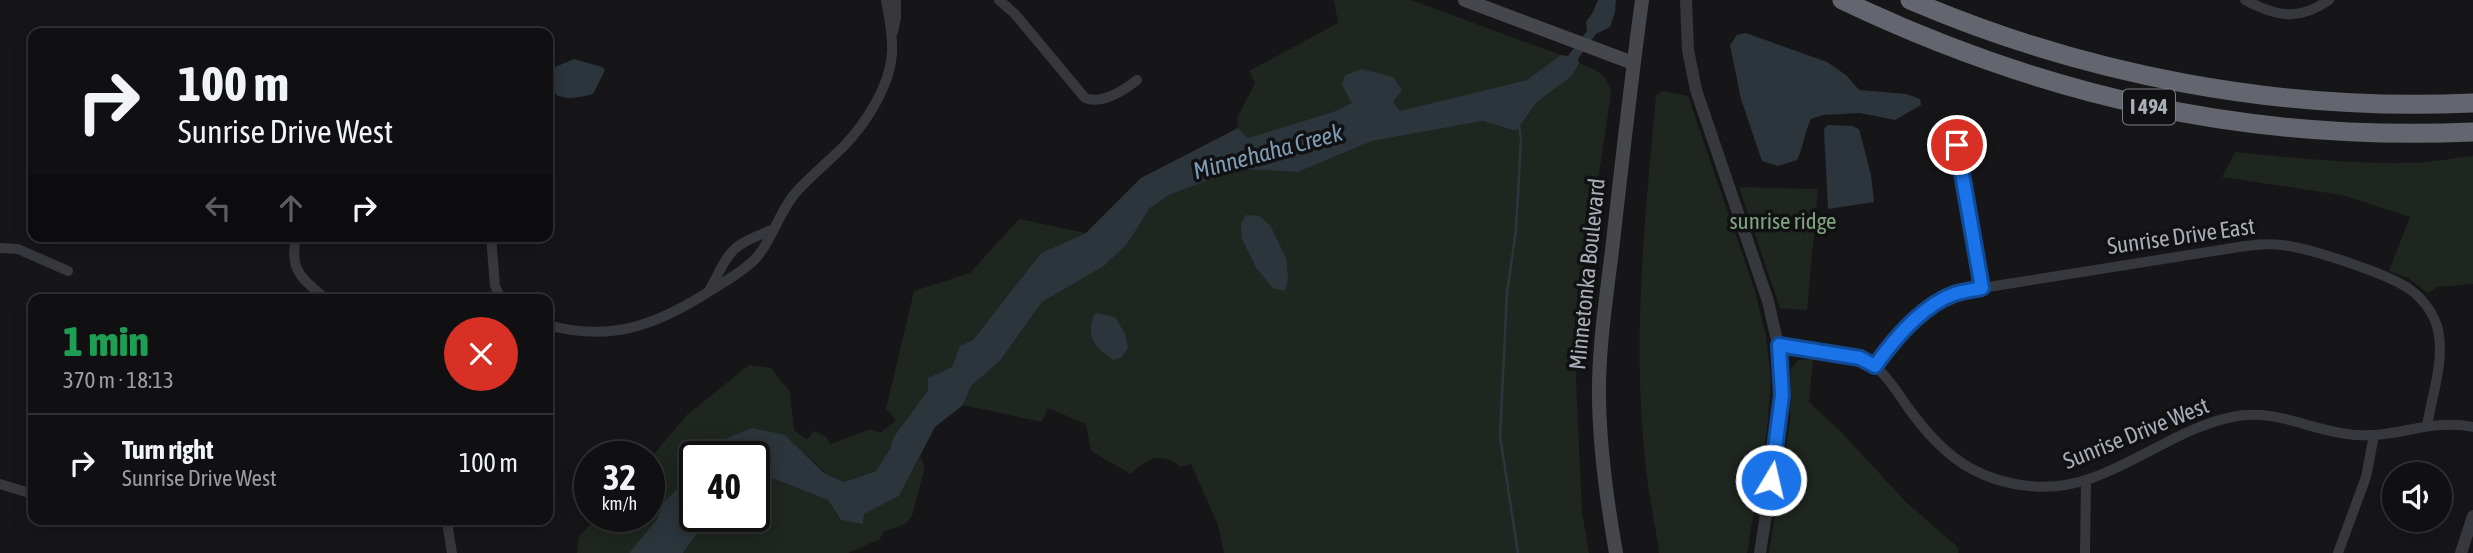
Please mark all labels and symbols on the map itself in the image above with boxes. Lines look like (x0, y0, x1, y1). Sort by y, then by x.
road number: I 494 (2123, 90, 2175, 124)
pin (1927, 115, 1987, 175)
water label: Minnehaha Creek (1190, 118, 1346, 184)
street label: Minnetonka Boulevard (1564, 177, 1610, 371)
park label: sunrise ridge (1729, 208, 1837, 234)
street label: Sunrise Drive East (2106, 213, 2256, 259)
street label: Sunrise Drive West (2059, 392, 2213, 474)
speed limit sign: 40 (679, 441, 770, 532)
position arrow (1734, 443, 1808, 517)

